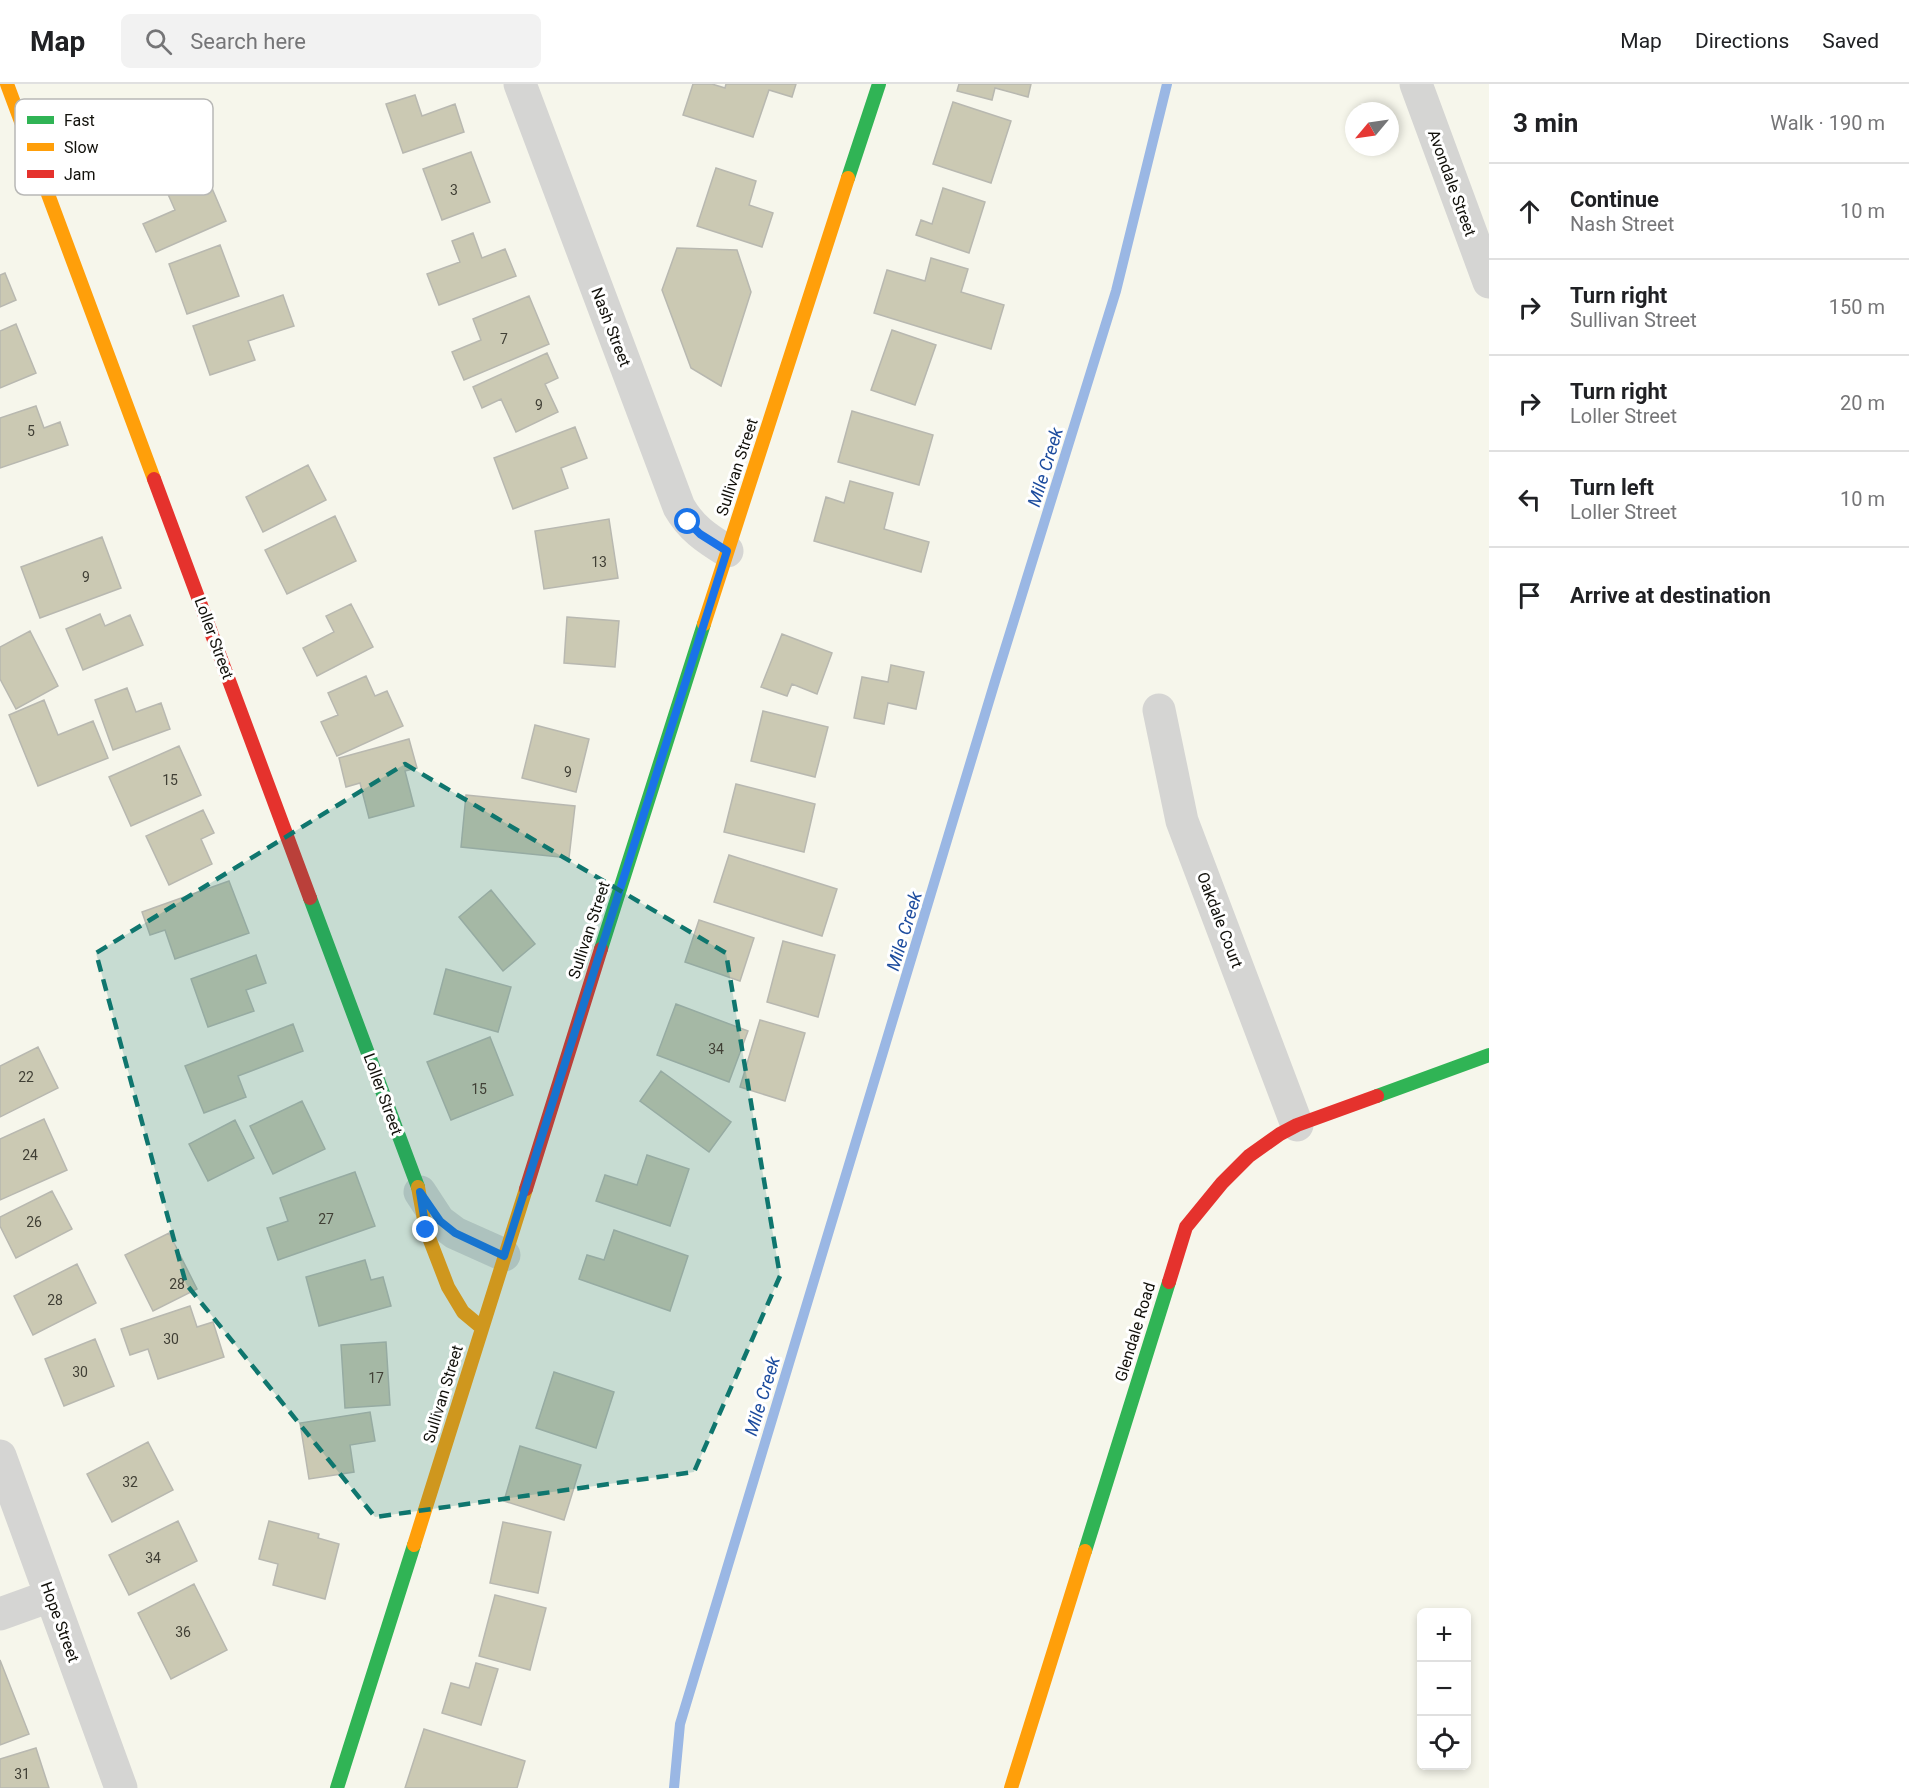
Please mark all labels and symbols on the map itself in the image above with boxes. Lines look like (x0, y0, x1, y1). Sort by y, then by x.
legend (15, 99, 213, 195)
north arrow (1345, 102, 1399, 156)
text: Fast (64, 111, 95, 130)
street label: Avondale Street (1424, 127, 1480, 239)
text: Slow (64, 138, 99, 157)
text: Jam (64, 165, 96, 184)
house number: 3 (450, 182, 458, 198)
street label: Nash Street (587, 285, 635, 369)
house number: 7 (500, 331, 508, 347)
house number: 9 (535, 397, 543, 413)
street label: Sullivan Street (712, 416, 762, 518)
house number: 5 (27, 423, 35, 439)
water label: Mile Creek (1023, 424, 1067, 509)
route start (674, 508, 700, 534)
house number: 13 (591, 554, 607, 570)
house number: 9 (82, 569, 90, 585)
street label: Loller Street (190, 595, 238, 681)
house number: 9 (564, 764, 572, 780)
house number: 15 (162, 772, 178, 788)
street label: Oakdale Court (1193, 869, 1247, 971)
street label: Sullivan Street (564, 879, 614, 981)
water label: Mile Creek (882, 888, 926, 973)
house number: 34 (708, 1041, 724, 1057)
street label: Loller Street (359, 1051, 407, 1137)
house number: 22 (18, 1069, 34, 1085)
house number: 15 (471, 1081, 487, 1097)
house number: 24 (22, 1147, 38, 1163)
house number: 27 (318, 1211, 334, 1227)
house number: 26 (26, 1214, 42, 1230)
route end (412, 1216, 438, 1242)
house number: 28 (169, 1276, 185, 1292)
street label: Glendale Road (1111, 1280, 1159, 1384)
house number: 28 (47, 1292, 63, 1308)
house number: 30 (163, 1331, 179, 1347)
street label: Sullivan Street (419, 1343, 467, 1445)
water label: Mile Creek (740, 1353, 784, 1438)
house number: 30 (72, 1364, 88, 1380)
house number: 17 (368, 1370, 384, 1386)
house number: 32 (122, 1474, 138, 1490)
house number: 34 (145, 1550, 161, 1566)
street label: Hope Street (37, 1579, 83, 1665)
house number: 36 (175, 1624, 191, 1640)
house number: 31 (14, 1766, 30, 1782)

